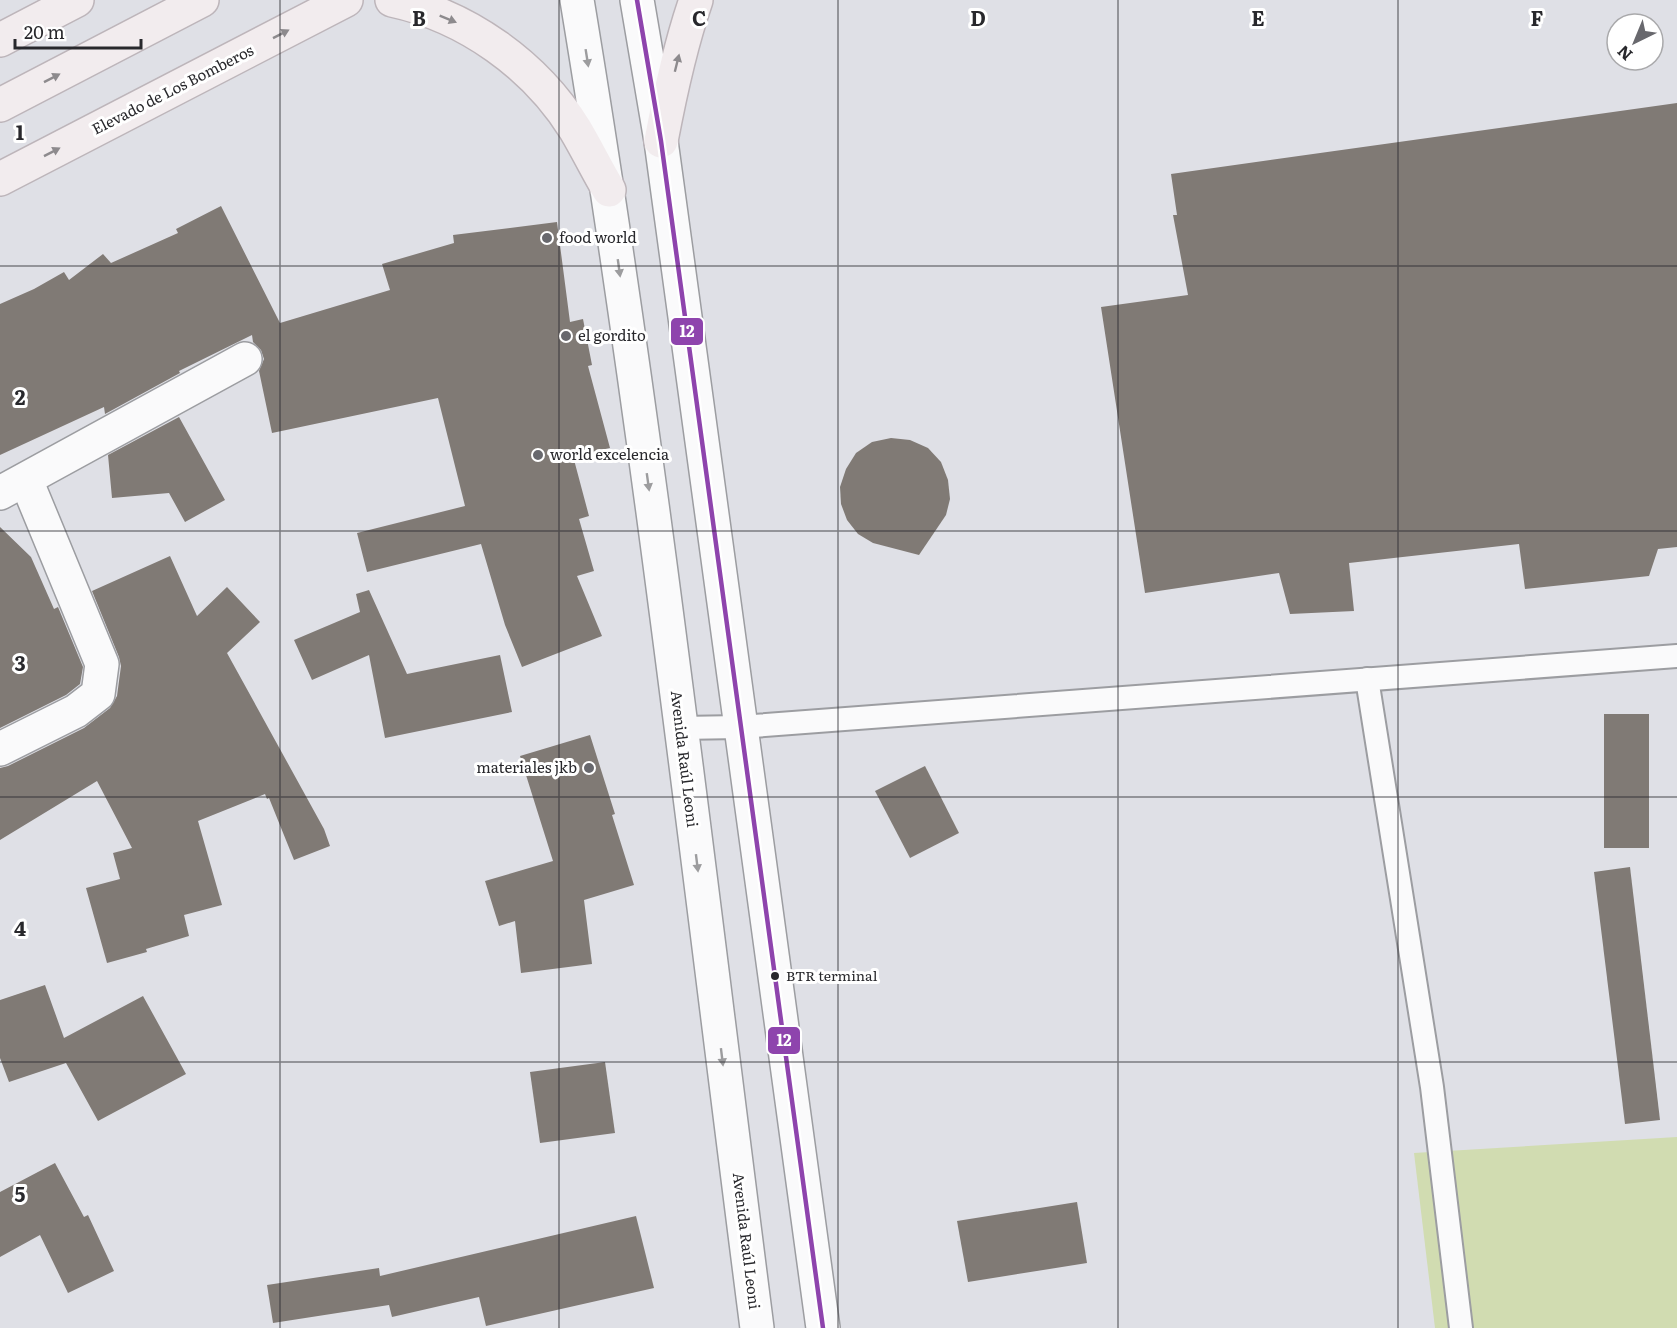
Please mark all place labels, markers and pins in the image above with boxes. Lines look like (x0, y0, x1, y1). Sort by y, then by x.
place label: food world (559, 225, 637, 248)
marker: food world (540, 231, 554, 245)
place label: el gordito (578, 323, 646, 346)
marker: el gordito (559, 329, 573, 343)
place label: world excelencia (550, 442, 670, 465)
marker: world excelencia (531, 448, 545, 462)
place label: materiales jkb (476, 755, 577, 778)
marker: materiales jkb (582, 761, 596, 775)
place label: BTR terminal (786, 965, 878, 985)
marker: BTR terminal (769, 970, 781, 982)

